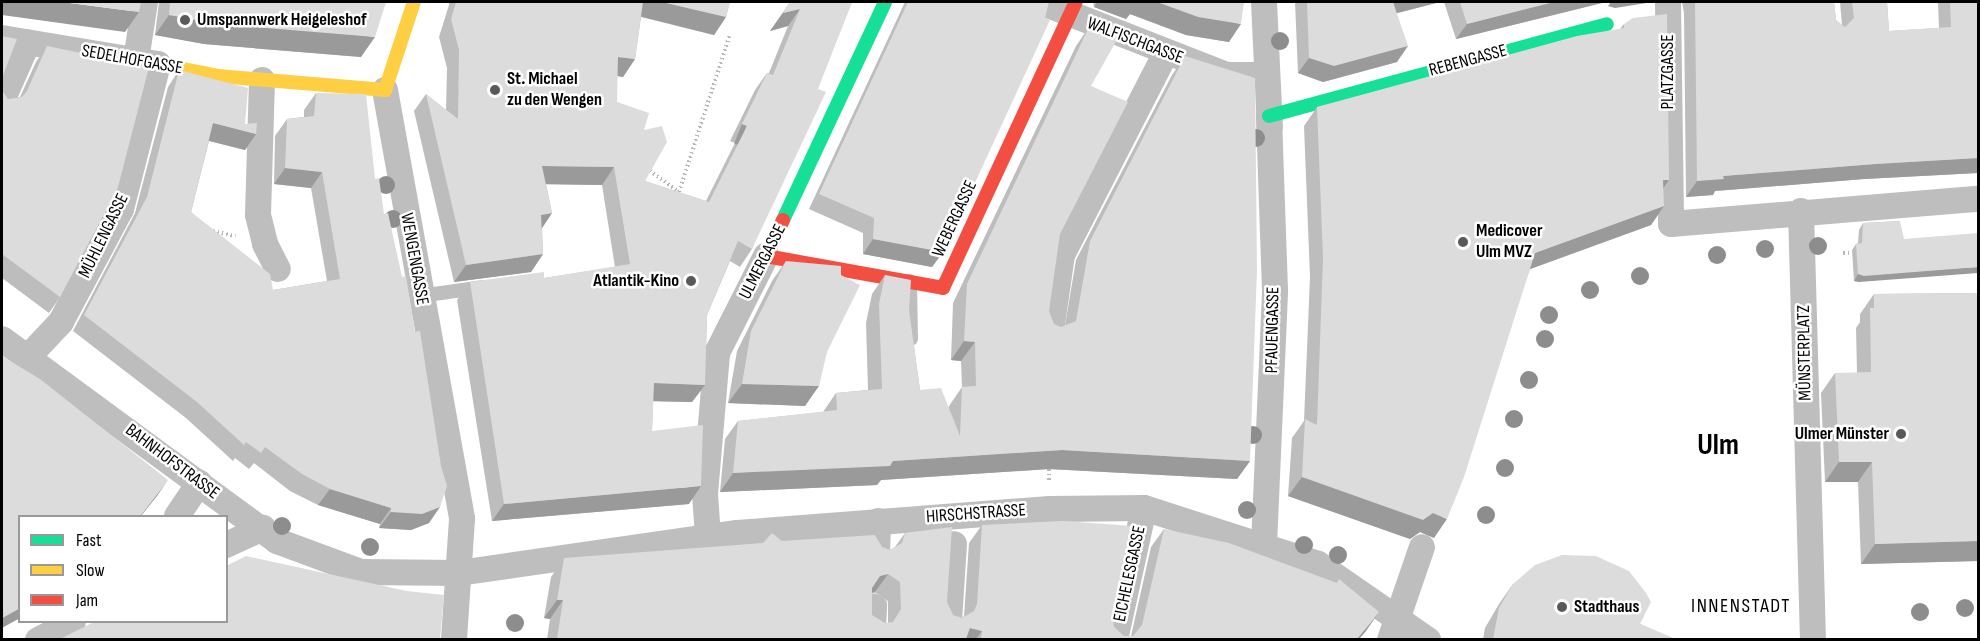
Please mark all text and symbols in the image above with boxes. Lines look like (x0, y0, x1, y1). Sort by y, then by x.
place label: Umspannwerk Heigeleshof (197, 9, 367, 31)
marker: Umspannwerk Heigeleshof (178, 13, 192, 27)
street label: WALFISCHGASSE (1084, 13, 1186, 69)
street label: PLATZGASSE (1657, 34, 1679, 110)
street label: SEDELHOFGASSE (80, 40, 184, 80)
street label: REBENGASSE (1427, 40, 1509, 82)
place label: St. Michael zu den Wengen (507, 69, 602, 112)
marker: St. Michael zu den Wengen (488, 83, 502, 97)
street label: WEBERGASSE (928, 177, 982, 261)
street label: MÜHLENGASSE (74, 190, 134, 282)
street label: WENGENGASSE (395, 211, 433, 307)
street label: ULMERGASSE (735, 221, 791, 303)
place label: Medicover Ulm MVZ (1476, 221, 1542, 264)
marker: Medicover Ulm MVZ (1454, 233, 1472, 251)
place label: Atlantik-Kino (593, 270, 679, 292)
marker: Atlantik-Kino (684, 274, 698, 288)
street label: PFAUENGASSE (1261, 286, 1285, 374)
street label: MÜNSTERPLATZ (1793, 305, 1817, 401)
street label: BAHNHOFSTRASSE (121, 420, 223, 504)
place label: Ulmer Münster (1795, 423, 1889, 445)
district label: Ulm (1697, 427, 1739, 463)
marker: Ulmer Münster (1894, 427, 1908, 441)
street label: HIRSCHSTRASSE (925, 500, 1027, 528)
legend (18, 515, 228, 623)
street label: EICHELESGASSE (1109, 524, 1151, 624)
text: Fast (76, 530, 101, 551)
text: Slow (76, 560, 105, 581)
text: Jam (76, 590, 98, 611)
district label: INNENSTADT (1691, 594, 1791, 618)
place label: Stadthaus (1574, 596, 1639, 618)
marker: Stadthaus (1555, 600, 1569, 614)

